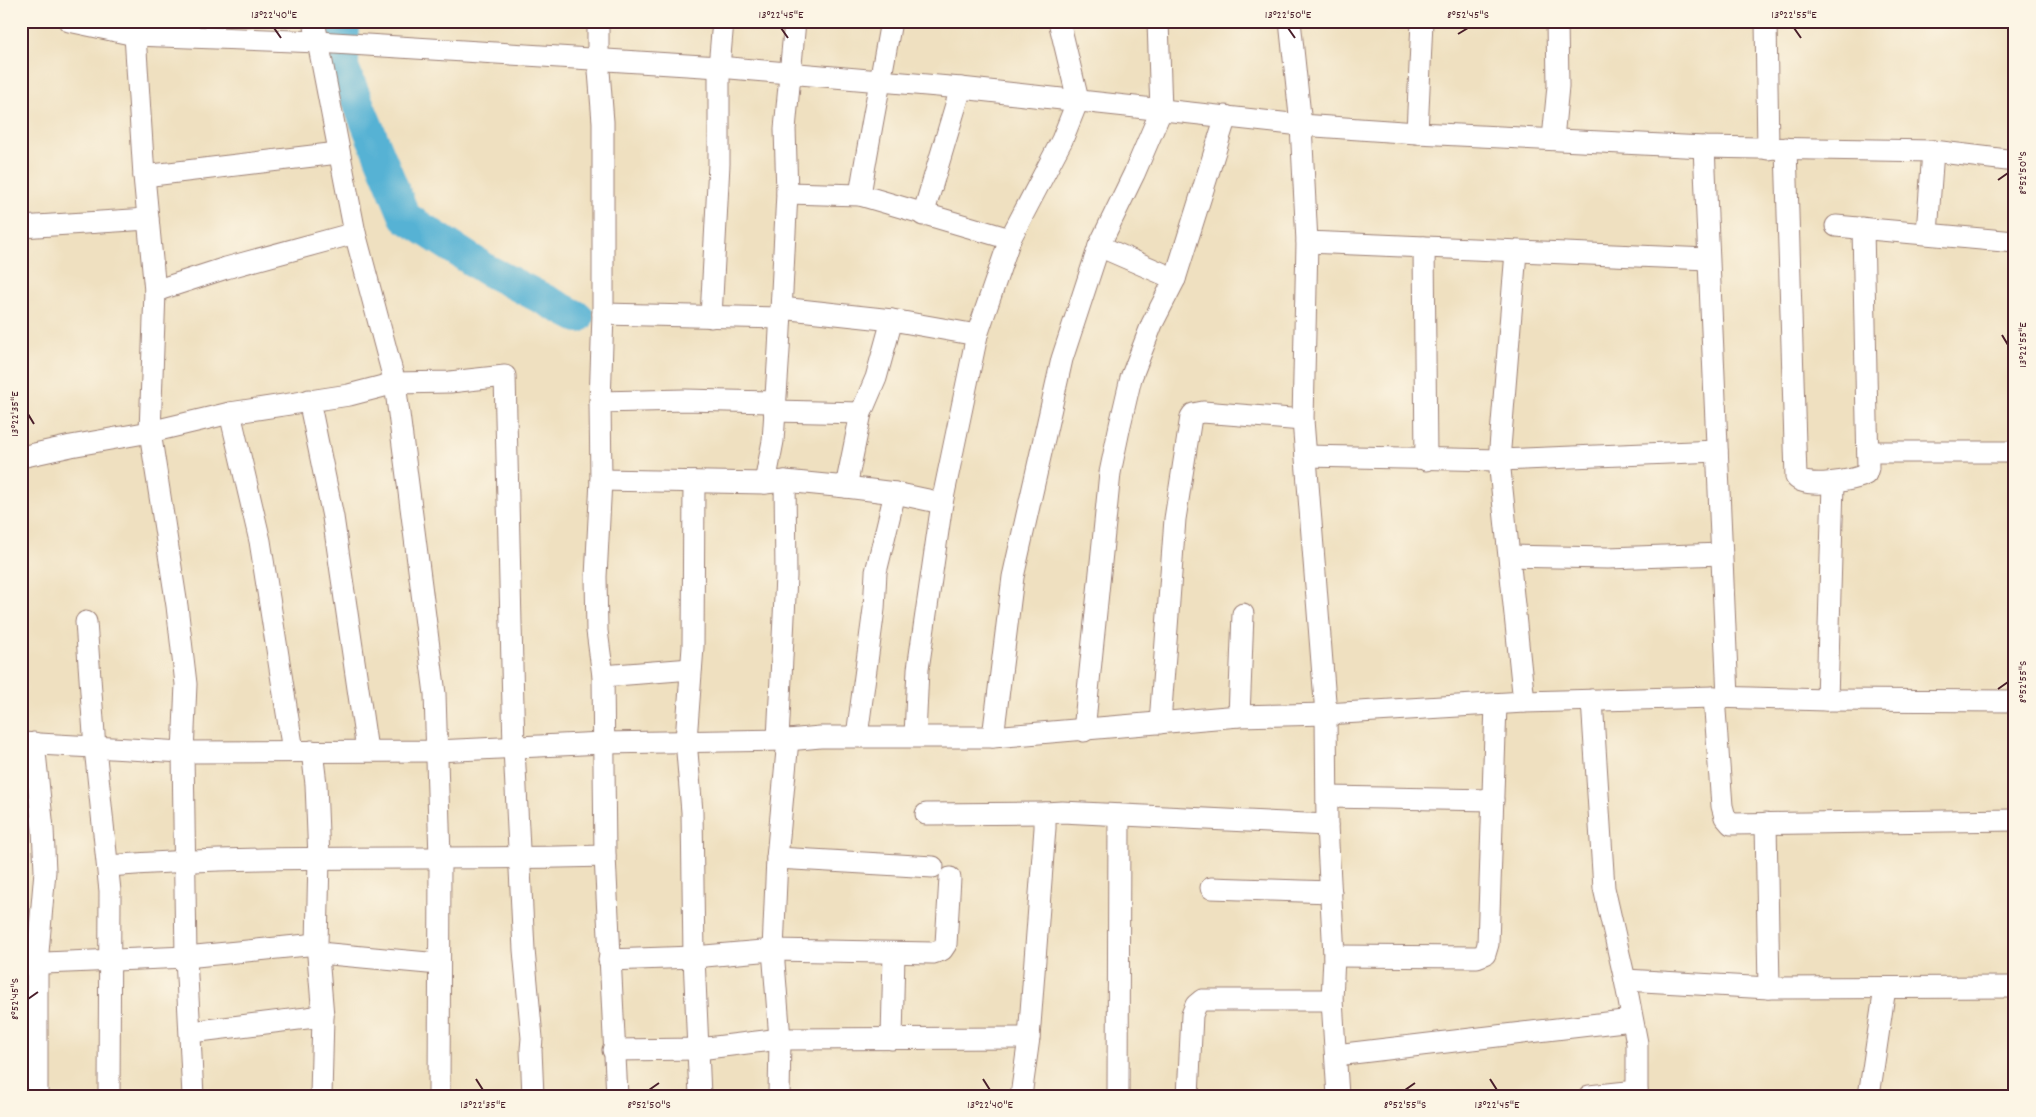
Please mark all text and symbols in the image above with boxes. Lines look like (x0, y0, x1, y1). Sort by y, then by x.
text: 13°22'40"E (251, 7, 297, 24)
text: 13°22'45"E (759, 7, 804, 24)
text: 13°22'50"E (1265, 7, 1312, 24)
text: 8°52'45"S (1447, 7, 1489, 24)
text: 13°22'55"E (1771, 7, 1817, 24)
text: 8°52'50"S (2015, 151, 2032, 195)
text: 13°22'55"E (2015, 322, 2032, 368)
text: 13°22'35"E (7, 391, 24, 437)
text: 8°52'55"S (2015, 661, 2032, 703)
text: 8°52'45"S (7, 978, 24, 1020)
text: 13°22'35"E (460, 1097, 506, 1114)
text: 8°52'50"S (627, 1097, 671, 1114)
text: 13°22'40"E (967, 1097, 1013, 1114)
text: 8°52'55"S (1384, 1097, 1426, 1114)
text: 13°22'45"E (1475, 1097, 1520, 1114)

